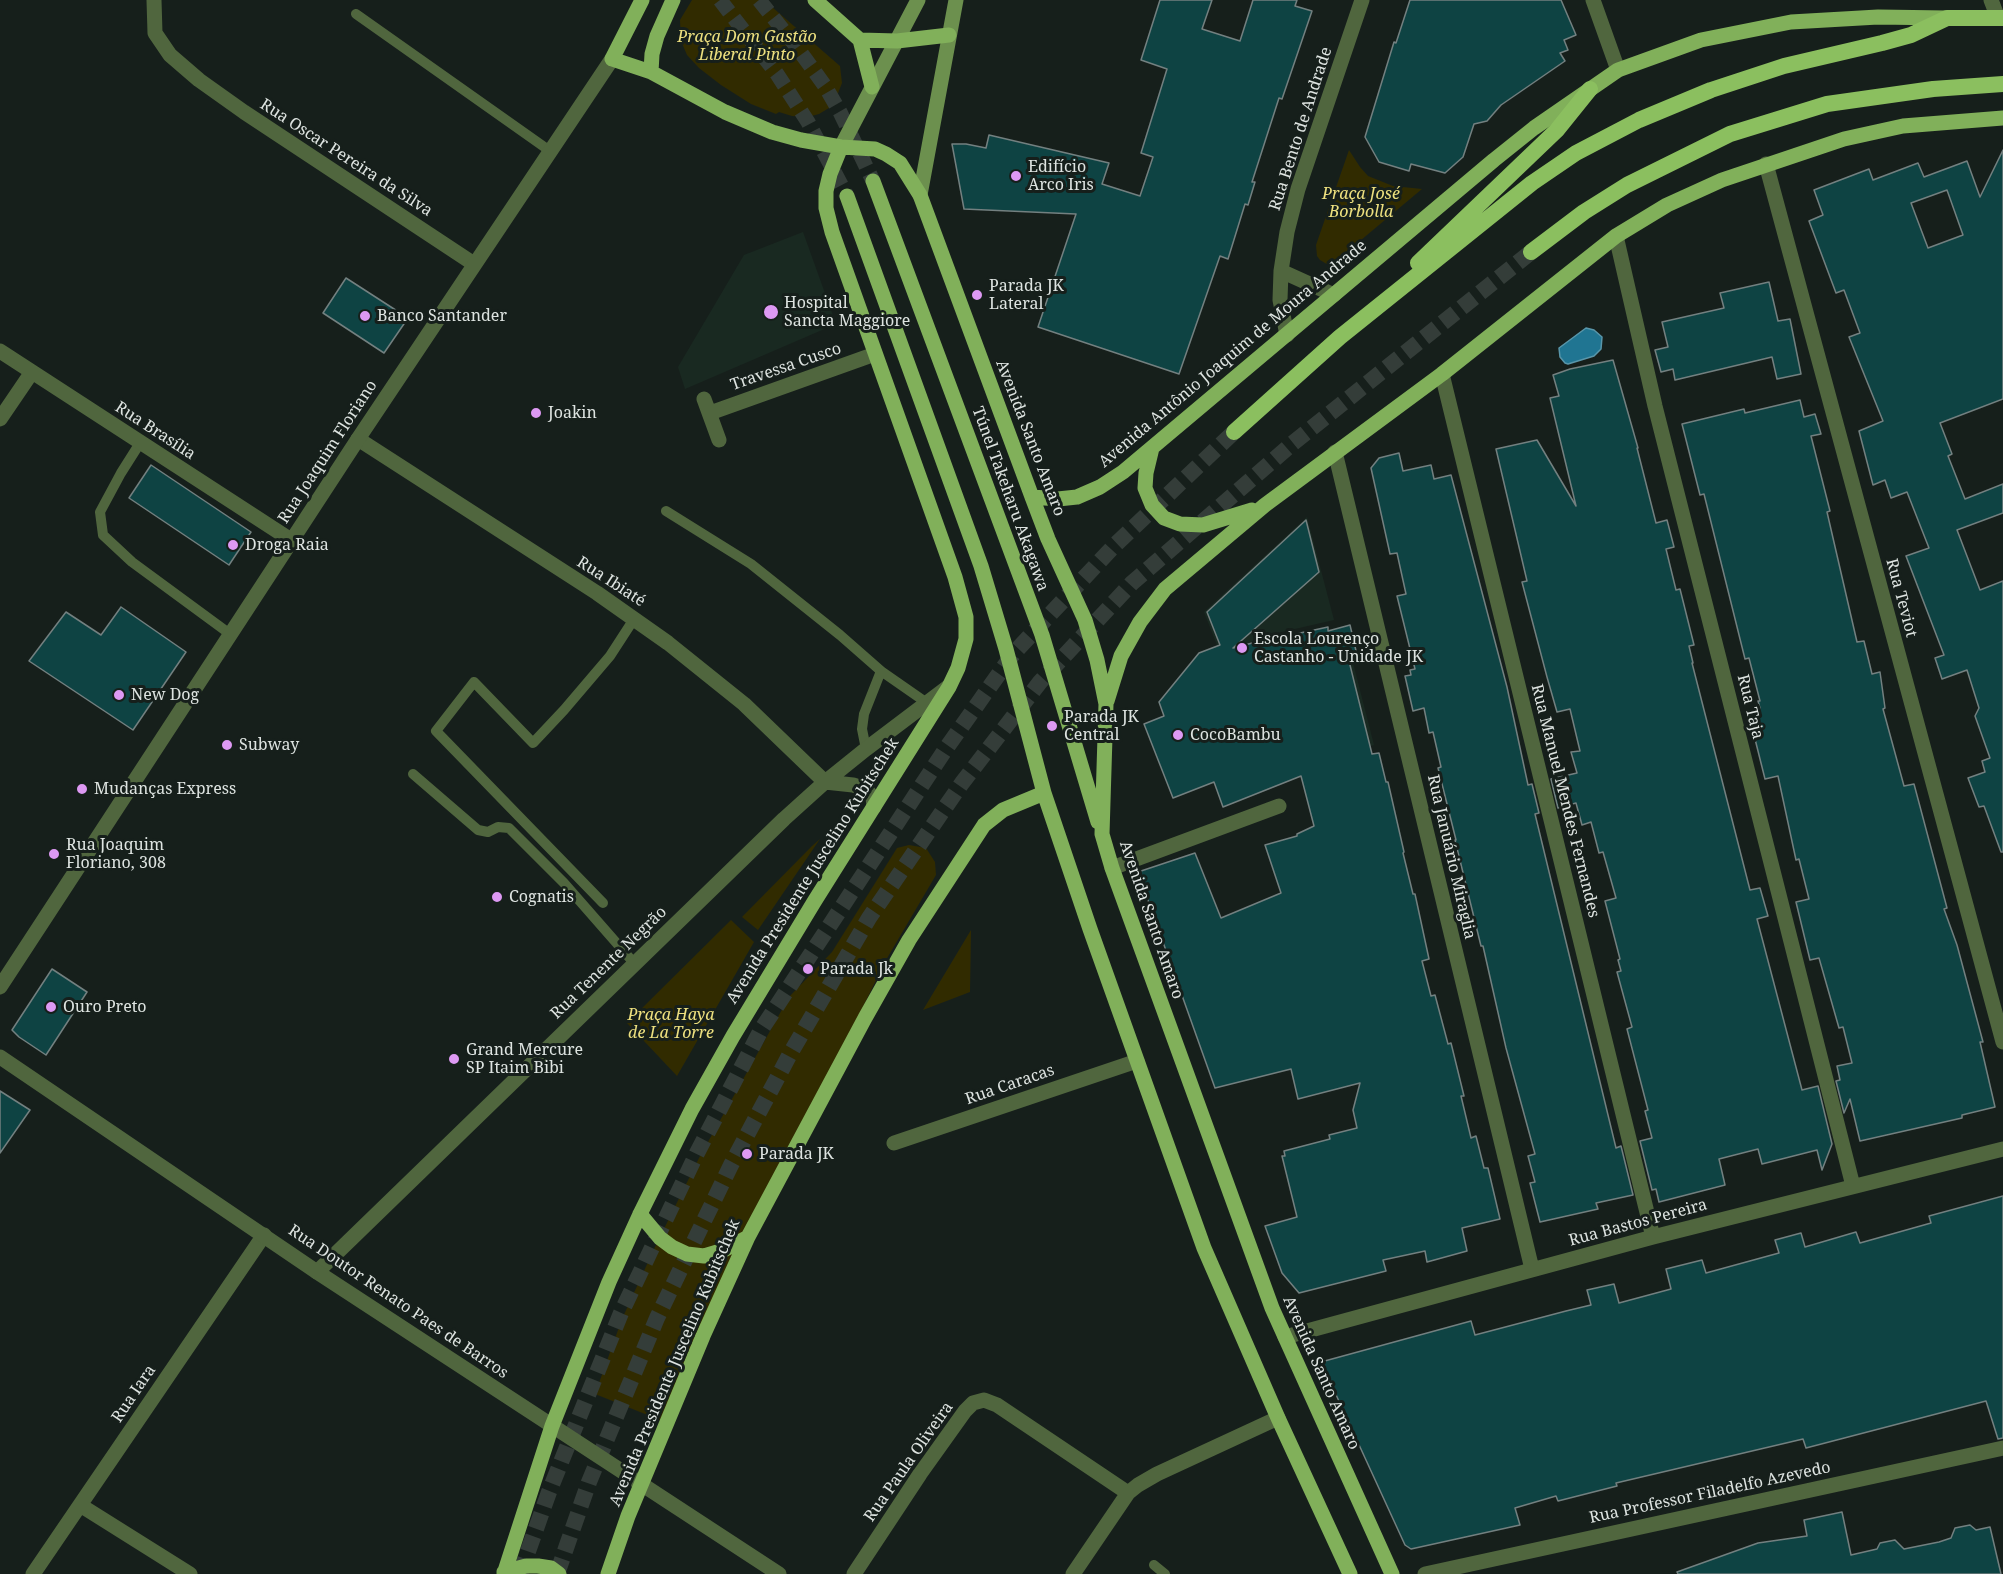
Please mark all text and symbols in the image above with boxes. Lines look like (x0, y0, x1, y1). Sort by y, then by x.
park label: Praça Dom Gastão Liberal Pinto (677, 27, 817, 65)
street label: Rua Bento de Andrade (1265, 45, 1337, 213)
street label: Rua Oscar Pereira da Silva (256, 95, 436, 221)
place label: Edifício Arco Iris (1028, 157, 1094, 195)
marker: Edifício Arco Iris (1009, 169, 1023, 183)
park label: Praça José Borbolla (1322, 184, 1400, 222)
street label: Avenida Antônio Joaquim de Moura Andrade (1095, 236, 1371, 472)
place label: Parada JK Lateral (989, 276, 1064, 314)
marker: Parada JK Lateral (970, 288, 984, 302)
place label: Hospital Sancta Maggiore (784, 293, 910, 331)
marker: Hospital Sancta Maggiore (762, 303, 780, 321)
place label: Banco Santander (377, 306, 507, 326)
marker: Banco Santander (358, 309, 372, 323)
street label: Travessa Cusco (728, 339, 844, 395)
street label: Avenida Santo Amaro (991, 357, 1069, 519)
street label: Rua Joaquim Floriano (274, 377, 382, 527)
street label: Rua Brasília (111, 398, 199, 464)
place label: Joakin (548, 403, 597, 423)
street label: Túnel Takeharu Akagawa (968, 404, 1052, 594)
marker: Joakin (529, 406, 543, 420)
place label: Droga Raia (245, 535, 329, 555)
marker: Droga Raia (226, 538, 240, 552)
street label: Rua Ibiaté (573, 553, 649, 611)
street label: Rua Teviot (1881, 557, 1921, 639)
place label: Escola Lourenço Castanho - Unidade JK (1254, 629, 1423, 667)
marker: Escola Lourenço Castanho - Unidade JK (1235, 641, 1249, 655)
street label: Rua Taja (1733, 673, 1767, 741)
street label: Rua Manuel Mendes Fernandes (1527, 682, 1603, 920)
place label: New Dog (131, 685, 199, 705)
marker: New Dog (112, 688, 126, 702)
place label: Parada JK Central (1064, 707, 1139, 745)
marker: Parada JK Central (1045, 719, 1059, 733)
place label: CocoBambu (1190, 725, 1281, 745)
marker: CocoBambu (1171, 728, 1185, 742)
place label: Subway (239, 735, 299, 755)
street label: Avenida Presidente Juscelino Kubitschek (723, 735, 903, 1007)
marker: Subway (220, 738, 234, 752)
street label: Rua Januário Miraglia (1423, 773, 1479, 941)
place label: Mudanças Express (94, 779, 236, 799)
marker: Mudanças Express (75, 782, 89, 796)
place label: Rua Joaquim Floriano, 308 (66, 835, 166, 873)
street label: Avenida Santo Amaro (1115, 838, 1187, 1002)
marker: Rua Joaquim Floriano, 308 (47, 847, 61, 861)
place label: Cognatis (509, 887, 574, 907)
marker: Cognatis (490, 890, 504, 904)
street label: Rua Tenente Negrão (547, 903, 671, 1023)
place label: Parada Jk (820, 959, 893, 979)
marker: Parada Jk (801, 962, 815, 976)
place label: Ouro Preto (63, 997, 147, 1017)
marker: Ouro Preto (44, 1000, 58, 1014)
park label: Praça Haya de La Torre (628, 1005, 714, 1043)
place label: Grand Mercure SP Itaim Bibi (466, 1040, 583, 1078)
marker: Grand Mercure SP Itaim Bibi (447, 1052, 461, 1066)
street label: Rua Caracas (963, 1061, 1057, 1109)
place label: Parada JK (759, 1144, 834, 1164)
marker: Parada JK (740, 1147, 754, 1161)
street label: Rua Bastos Pereira (1567, 1195, 1709, 1251)
street label: Avenida Presidente Juscelino Kubitschek (606, 1217, 744, 1509)
street label: Rua Doutor Renato Paes de Barros (284, 1221, 512, 1383)
street label: Avenida Santo Amaro (1279, 1293, 1363, 1453)
street label: Rua Iara (108, 1362, 160, 1426)
street label: Rua Paula Oliveira (860, 1398, 958, 1526)
street label: Rua Professor Filadelfo Azevedo (1588, 1458, 1832, 1528)

